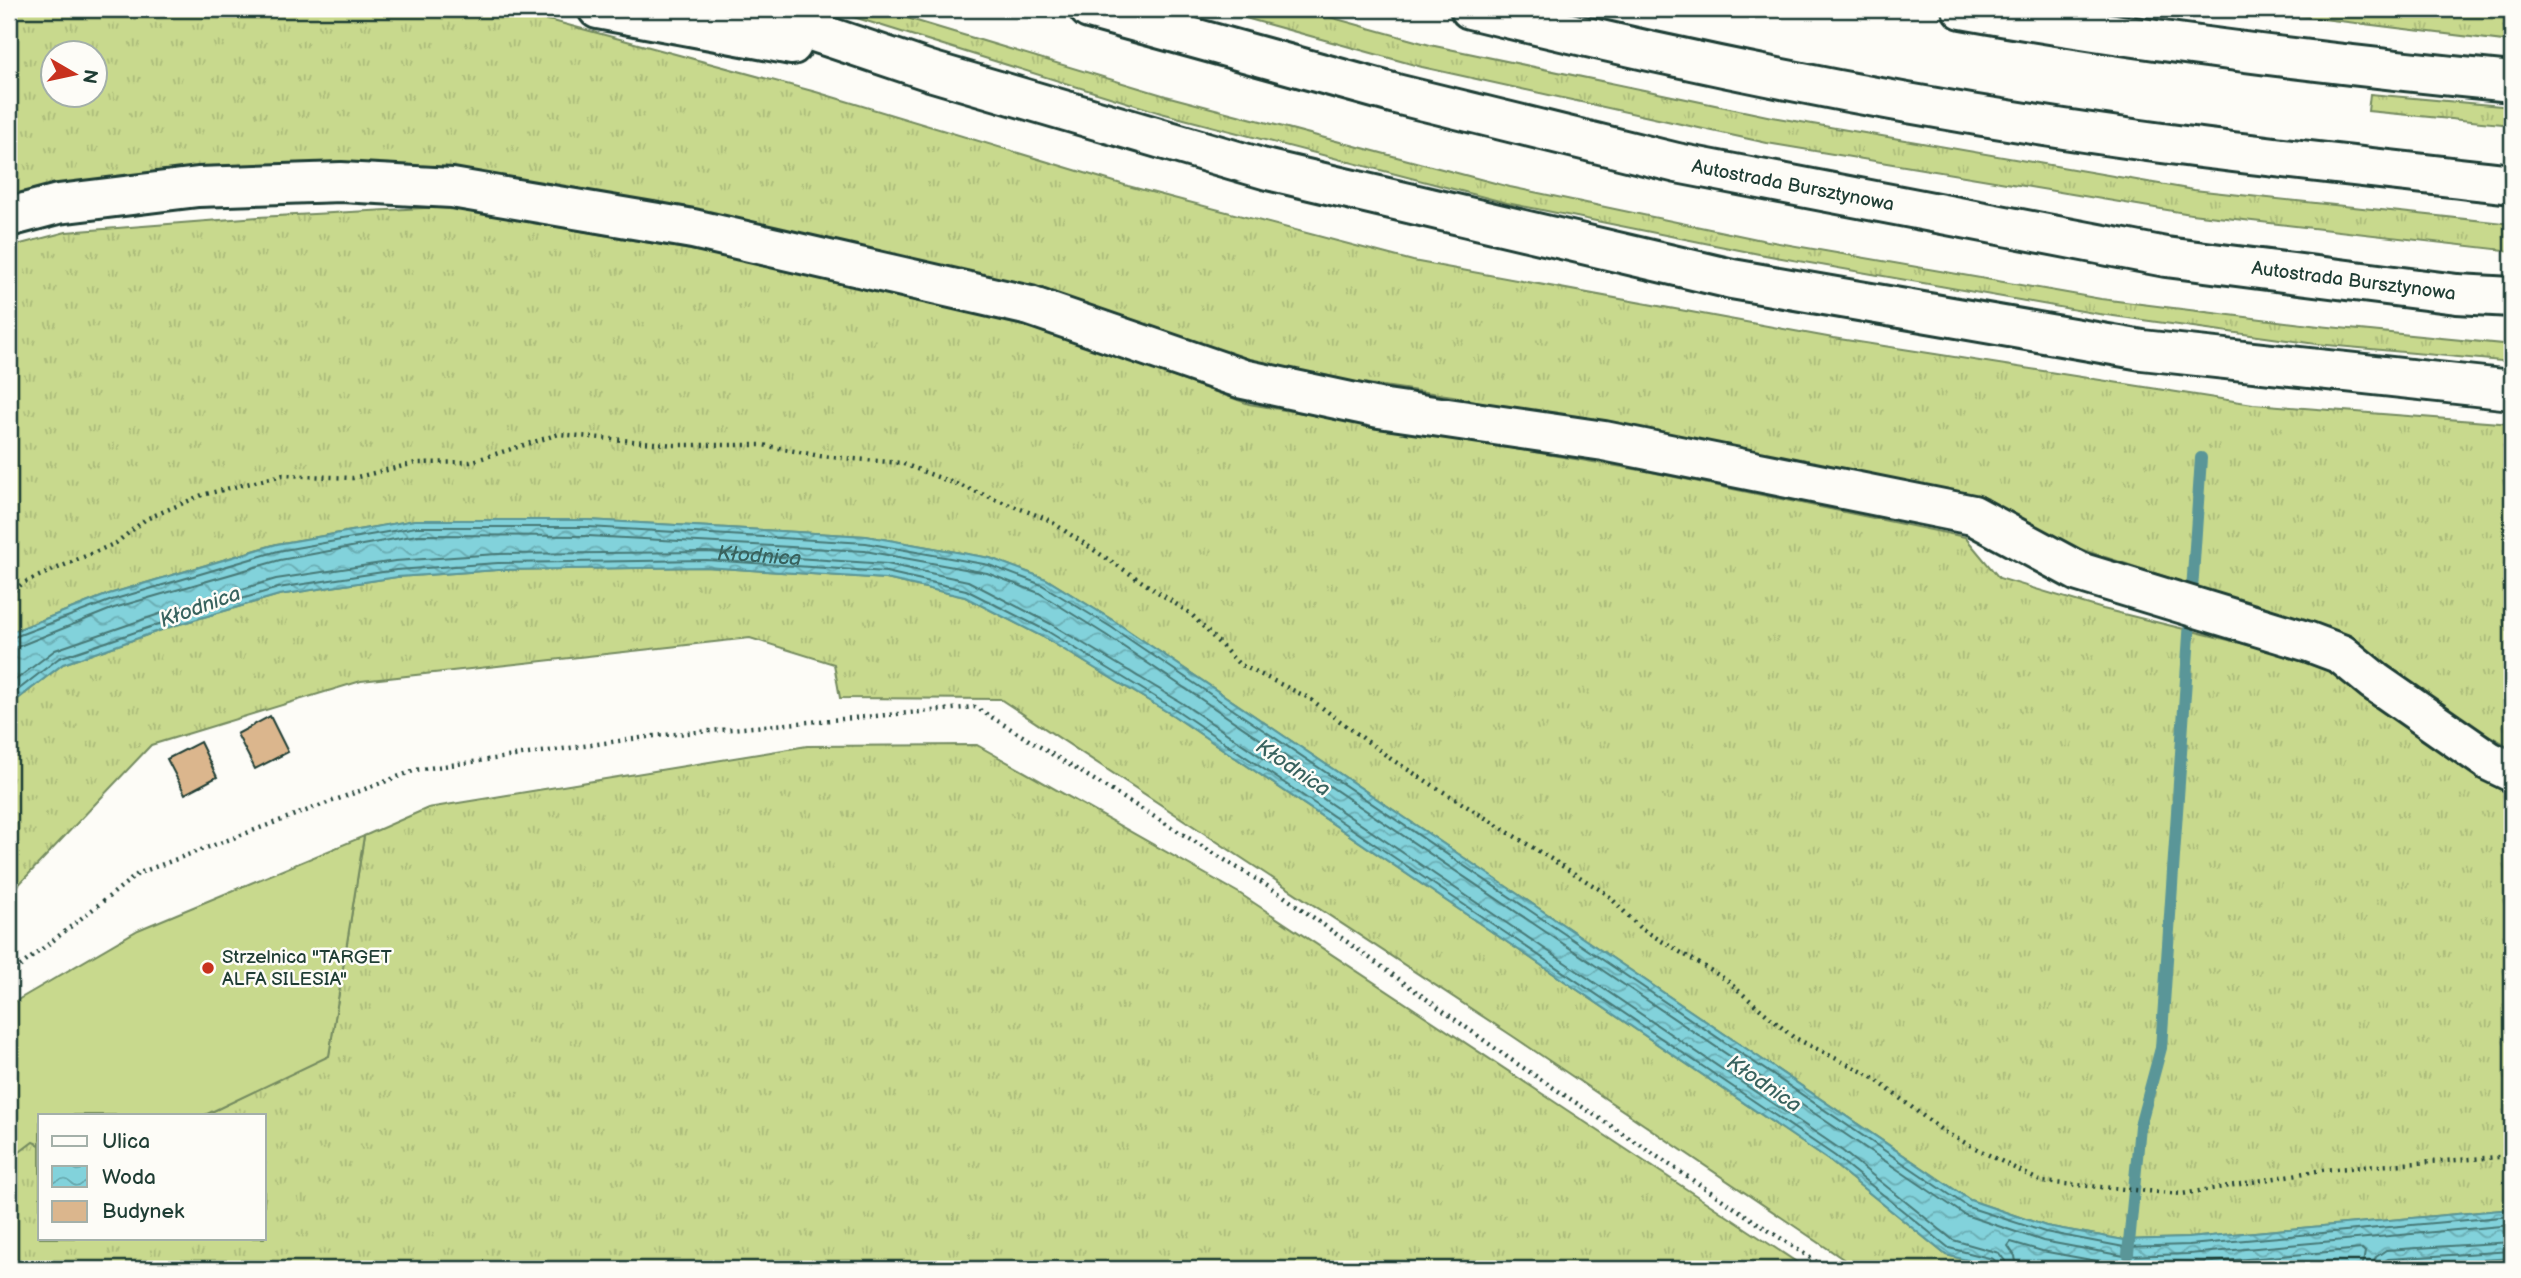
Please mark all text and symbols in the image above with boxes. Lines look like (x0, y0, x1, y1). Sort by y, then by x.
north arrow (38, 38, 108, 108)
text: N (77, 68, 102, 85)
street label: Autostrada Bursztynowa (1690, 155, 1896, 216)
street label: Autostrada Bursztynowa (2250, 256, 2457, 305)
water label: Kłodnica (716, 540, 802, 571)
water label: Kłodnica (156, 581, 244, 633)
water label: Kłodnica (1251, 734, 1335, 802)
place label: Strzelnica "TARGET ALFA SILESIA" (222, 946, 392, 991)
marker: Strzelnica "TARGET ALFA SILESIA" (200, 960, 216, 976)
water label: Kłodnica (1722, 1050, 1806, 1118)
legend (38, 1114, 266, 1240)
text: Ulica (102, 1129, 150, 1154)
text: Woda (102, 1165, 156, 1190)
text: Budynek (102, 1199, 185, 1224)

